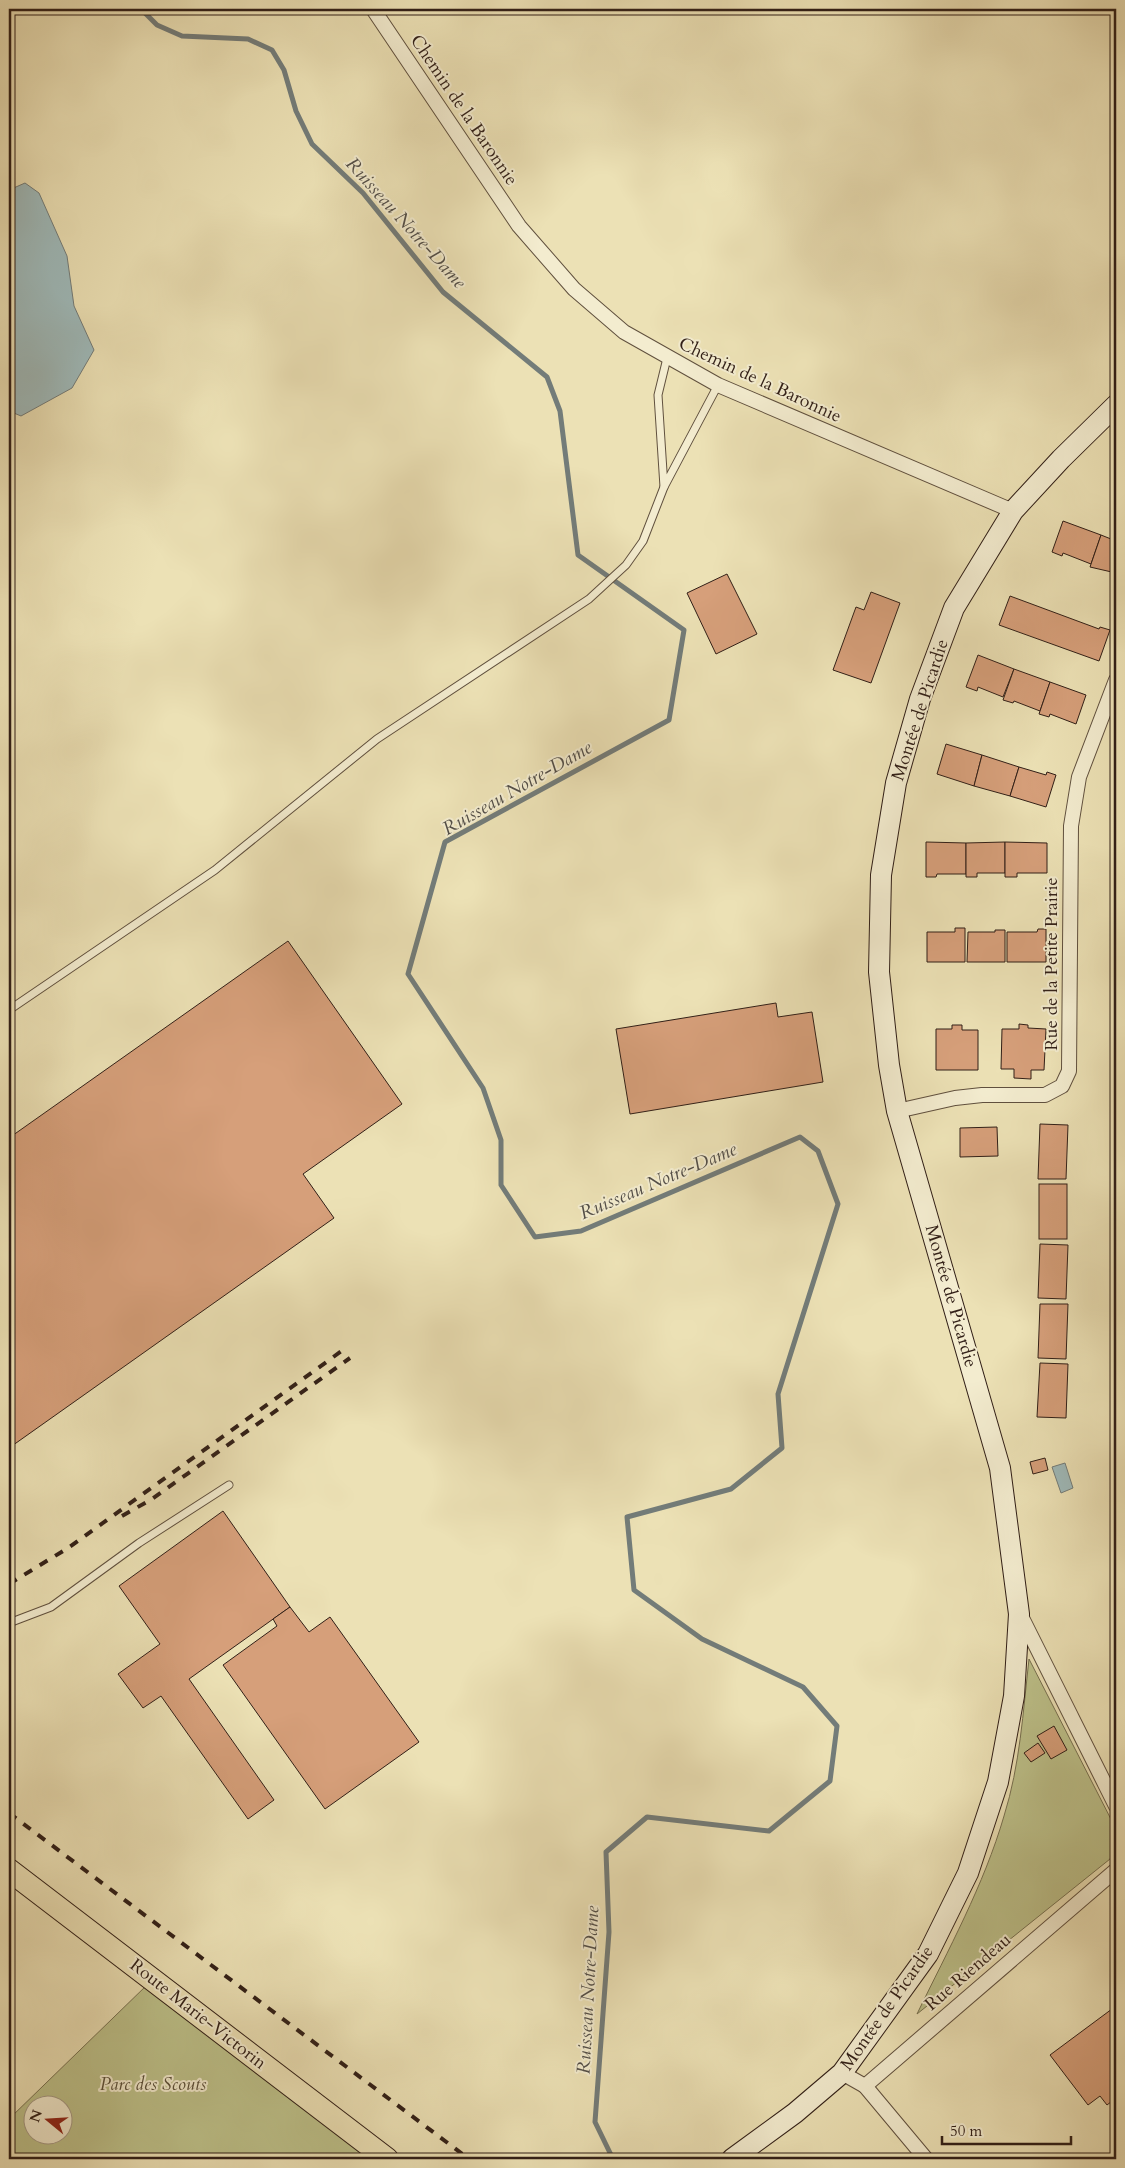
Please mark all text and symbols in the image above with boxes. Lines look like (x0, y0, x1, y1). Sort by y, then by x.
street label: Chemin de la Baronnie (404, 30, 524, 190)
water label: Ruisseau Notre-Dame (340, 152, 473, 295)
street label: Chemin de la Baronnie (675, 331, 845, 429)
street label: Montée de Picardie (885, 636, 955, 784)
water label: Ruisseau Notre-Dame (437, 734, 597, 841)
street label: Rue de la Petite Prairie (1039, 877, 1064, 1051)
water label: Ruisseau Notre-Dame (575, 1136, 741, 1226)
street label: Montée de Picardie (919, 1222, 983, 1370)
water label: Ruisseau Notre-Dame (571, 1904, 605, 2075)
street label: Rue Riendeau (920, 1927, 1017, 2016)
street label: Montée de Picardie (834, 1940, 940, 2076)
street label: Route Marie-Victorin (124, 1953, 272, 2076)
park label: Parc des Scouts (100, 2072, 206, 2097)
north arrow (22, 2096, 72, 2146)
text: N (25, 2107, 47, 2125)
scale bar (942, 2113, 1071, 2145)
text: 50 m (950, 2121, 982, 2141)

